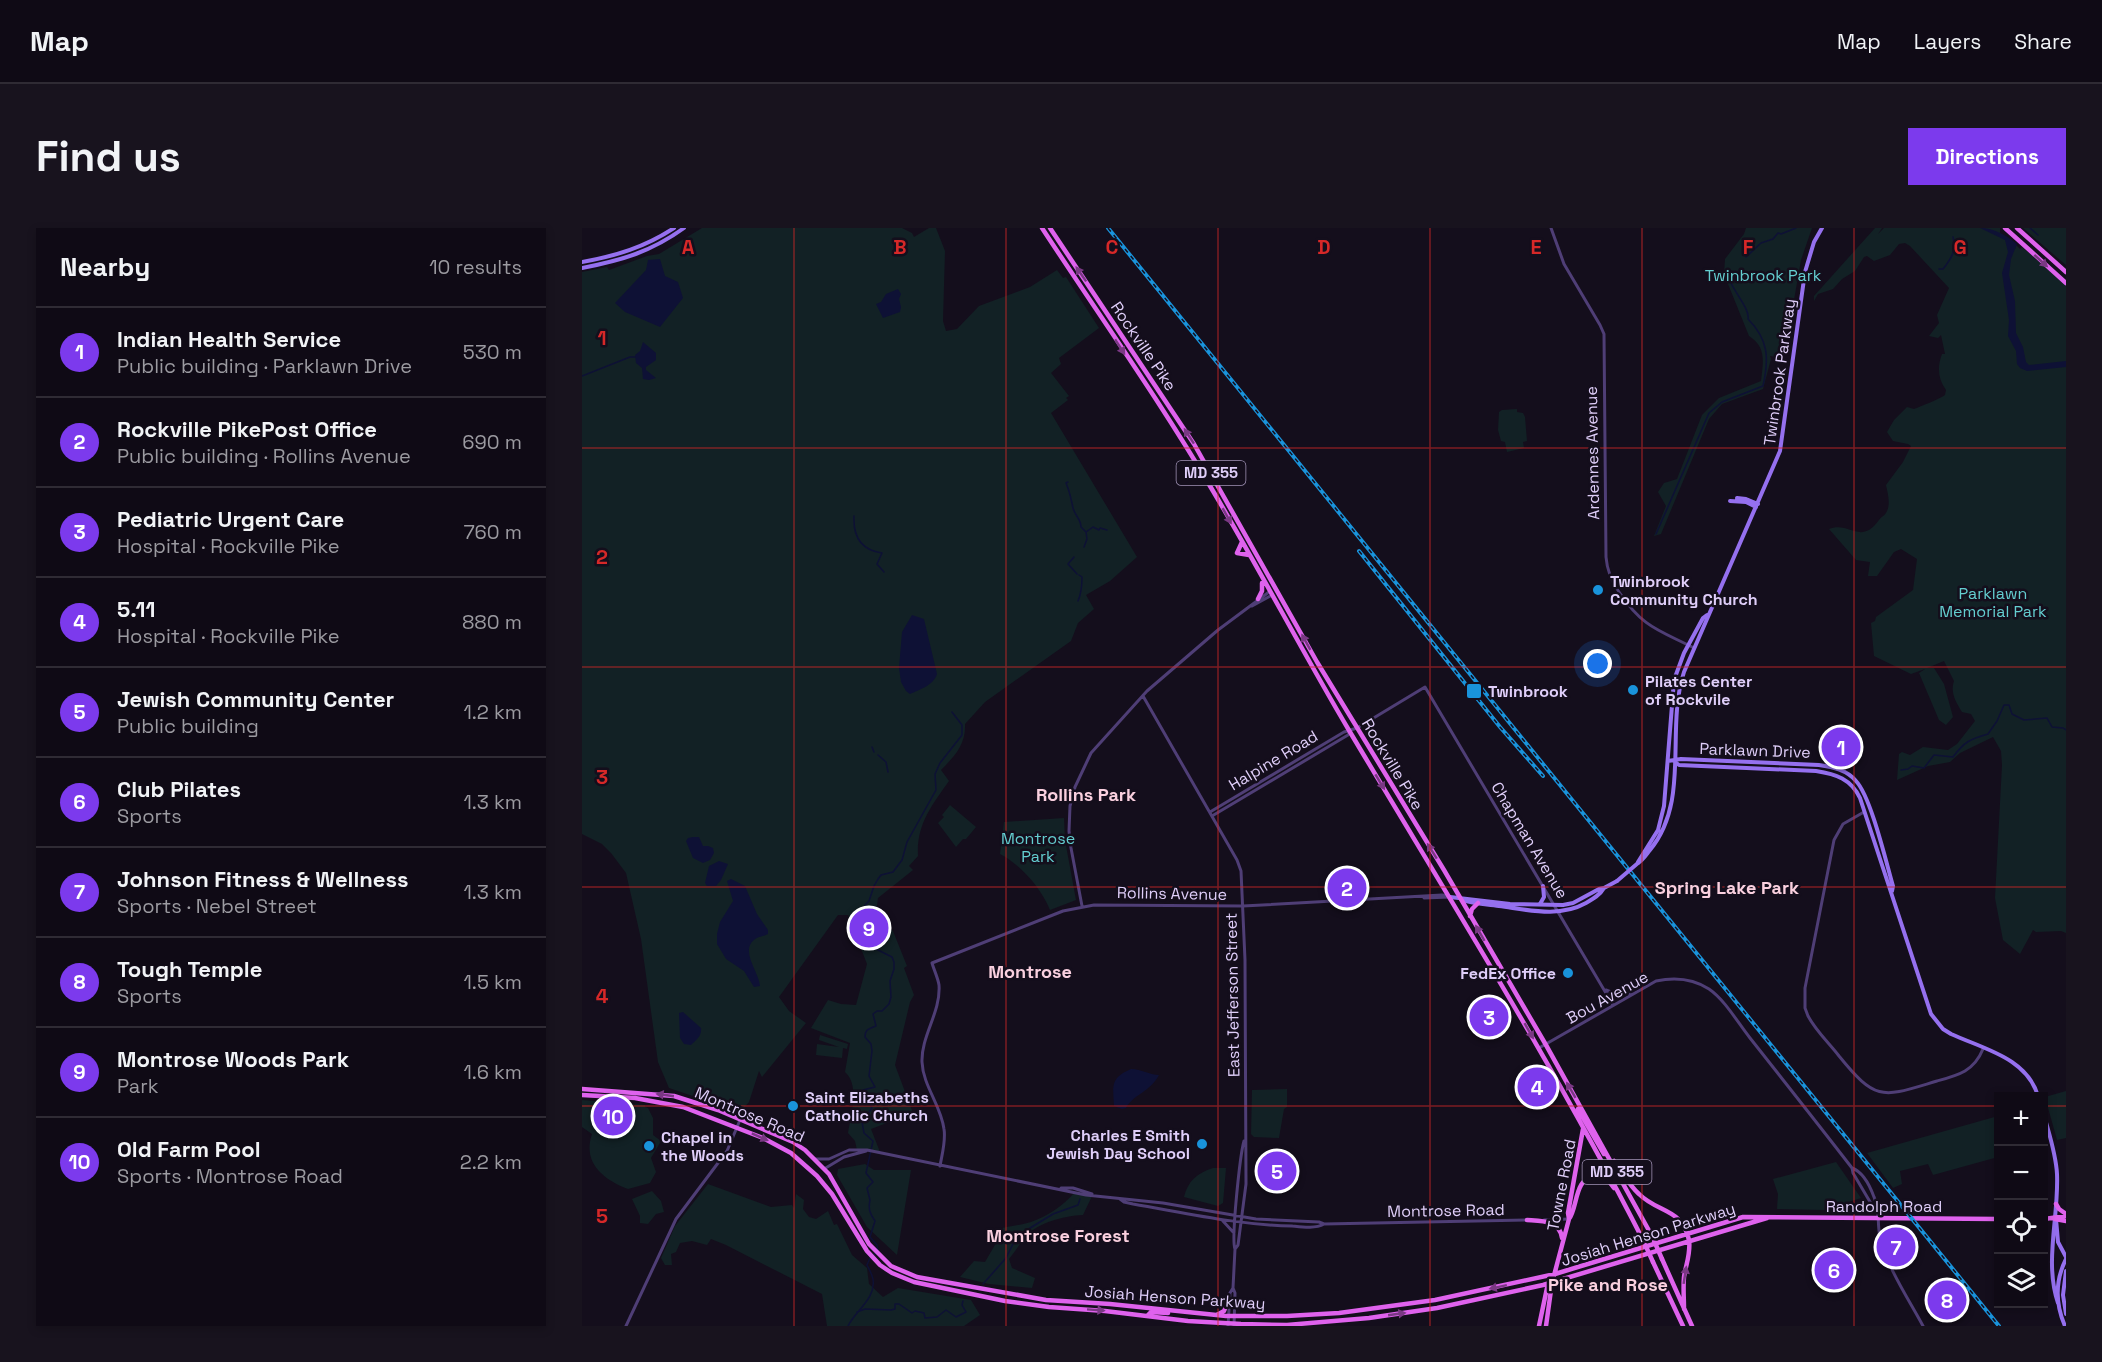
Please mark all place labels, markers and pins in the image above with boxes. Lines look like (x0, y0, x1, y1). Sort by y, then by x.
place label: Twinbrook Community Church (1610, 571, 1758, 610)
marker: Twinbrook Community Church (1591, 583, 1605, 597)
place label: Pilates Center of Rockvile (1645, 671, 1752, 710)
place label: Twinbrook (1488, 681, 1568, 702)
marker: Twinbrook (1465, 682, 1483, 700)
marker: Pilates Center of Rockvile (1626, 683, 1640, 697)
pin: 1 (1822, 724, 1860, 770)
pin: 2 (1328, 866, 1366, 910)
pin: 9 (850, 906, 888, 950)
place label: FedEx Office (1460, 963, 1556, 984)
marker: FedEx Office (1561, 966, 1575, 980)
pin: 3 (1470, 994, 1508, 1040)
pin: 4 (1518, 1064, 1556, 1110)
place label: Saint Elizabeths Catholic Church (805, 1087, 929, 1126)
pin: 10 (594, 1094, 633, 1138)
marker: Saint Elizabeths Catholic Church (786, 1099, 800, 1113)
place label: Charles E Smith Jewish Day School (1046, 1125, 1190, 1164)
place label: Chapel in the Woods (661, 1127, 744, 1166)
marker: Charles E Smith Jewish Day School (1195, 1137, 1209, 1151)
marker: Chapel in the Woods (642, 1139, 656, 1153)
pin: 5 (1258, 1148, 1296, 1194)
pin: 7 (1876, 1224, 1916, 1270)
pin: 6 (1814, 1248, 1854, 1292)
pin: 8 (1928, 1278, 1966, 1322)

